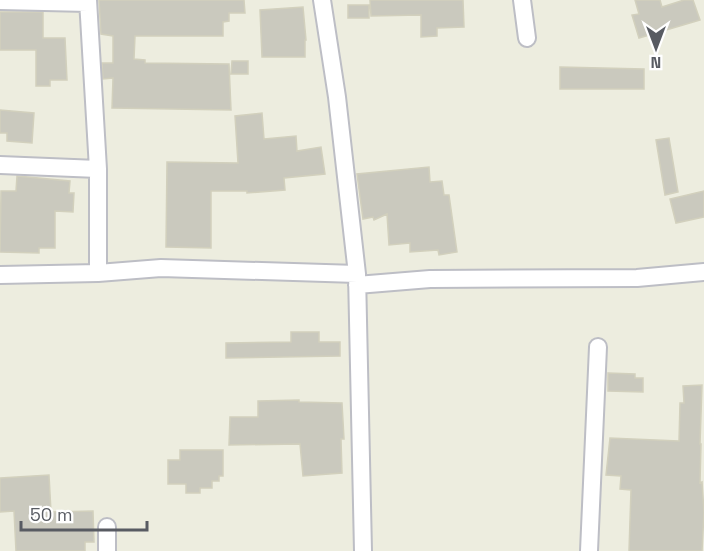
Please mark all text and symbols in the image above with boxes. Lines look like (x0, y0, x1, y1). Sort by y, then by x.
north arrow (626, 18, 686, 78)
text: N (651, 52, 661, 73)
scale bar (21, 494, 147, 532)
text: 50 m (30, 503, 72, 526)

